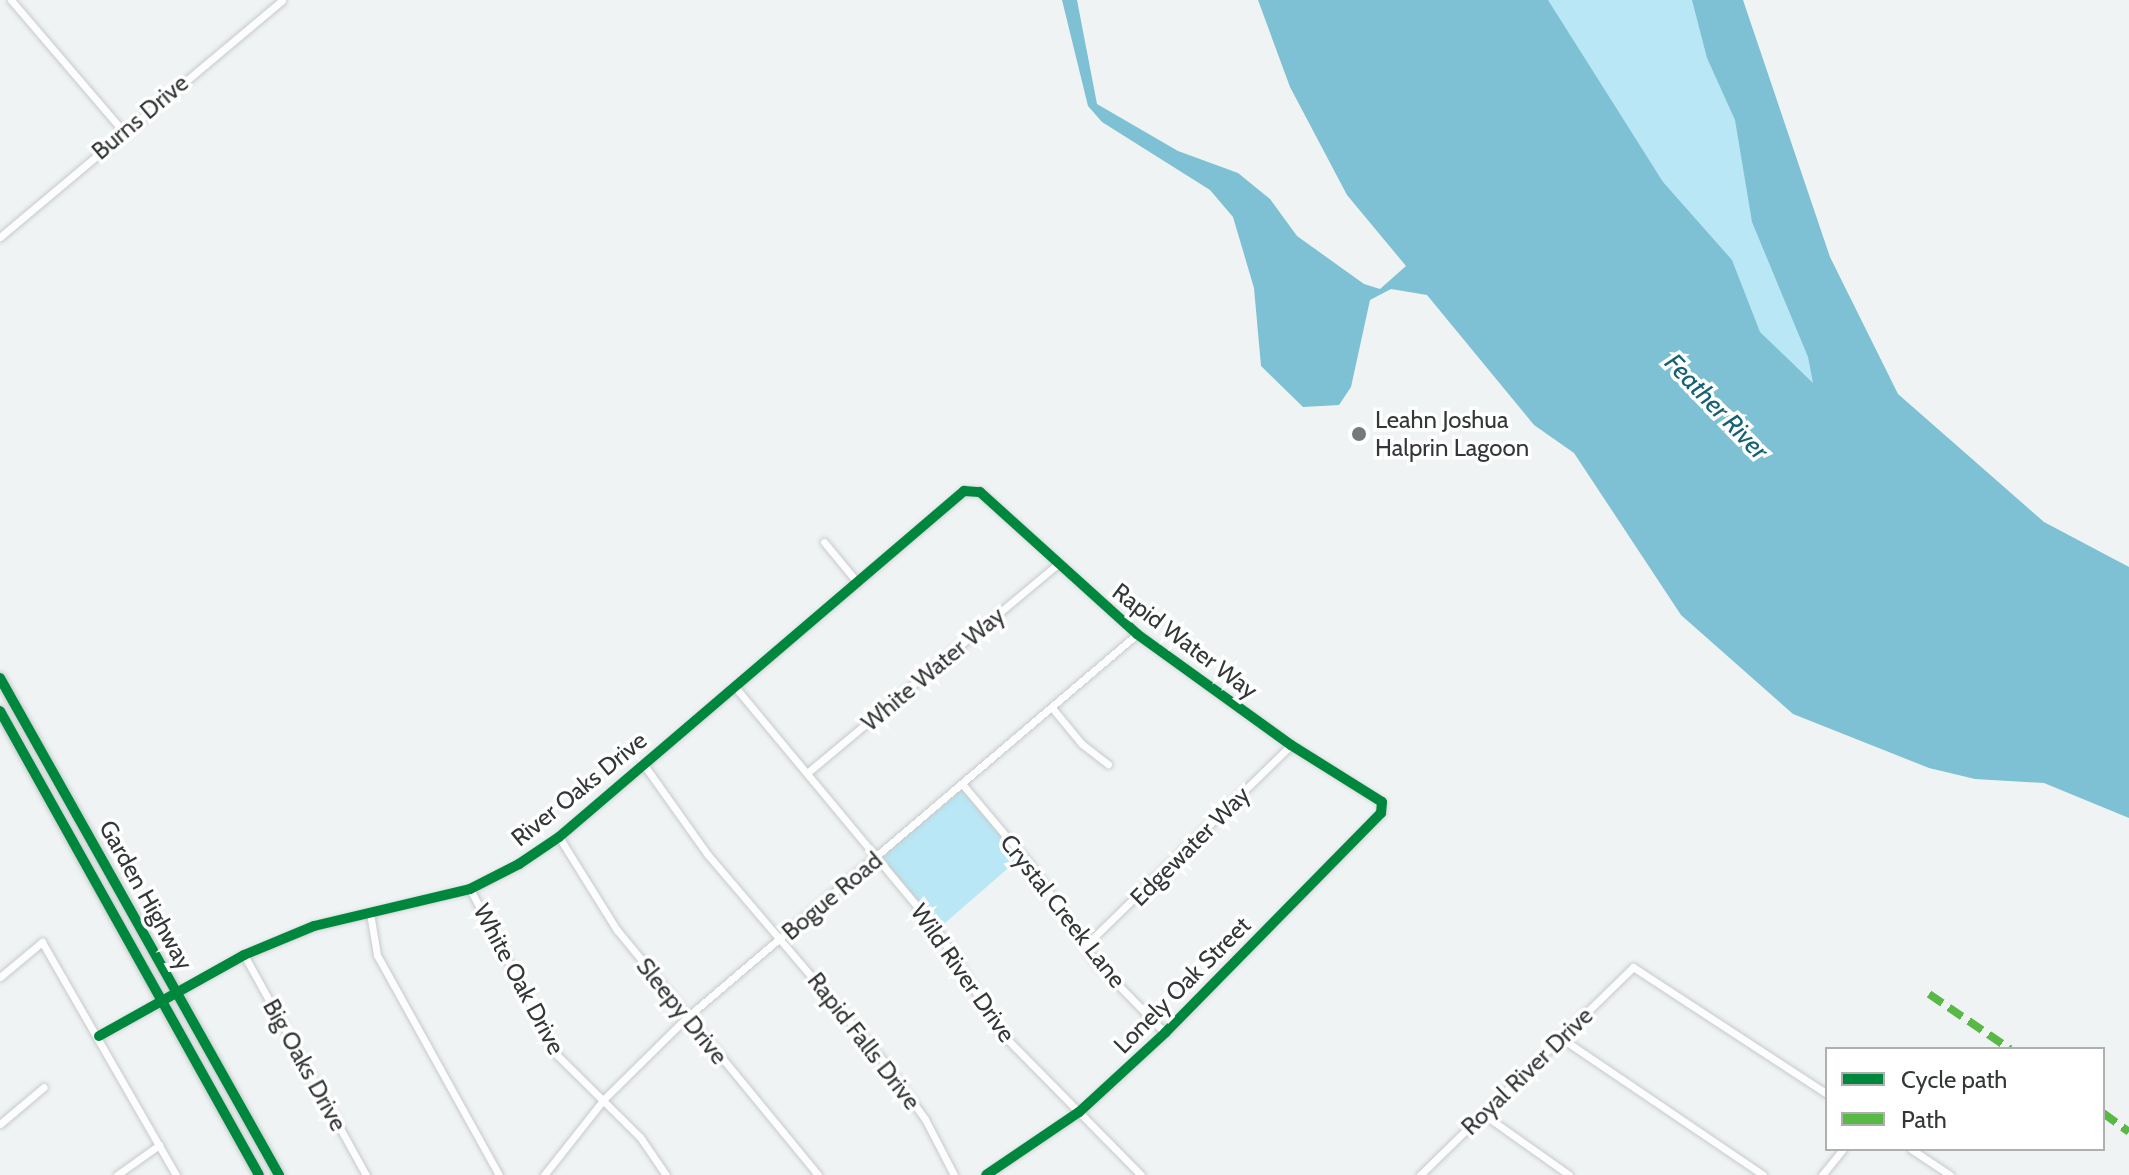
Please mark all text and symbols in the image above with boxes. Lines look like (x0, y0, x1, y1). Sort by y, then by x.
street label: Burns Drive (86, 68, 194, 166)
water label: Feather River (1658, 348, 1774, 466)
place label: Leahn Joshua Halprin Lagoon (1375, 406, 1529, 462)
marker: Leahn Joshua Halprin Lagoon (1350, 425, 1368, 443)
street label: Rapid Water Way (1107, 577, 1263, 705)
street label: White Water Way (856, 601, 1010, 737)
street label: River Oaks Drive (505, 726, 653, 852)
street label: Edgewater Way (1124, 780, 1256, 912)
street label: Garden Highway (93, 815, 199, 975)
street label: Crystal Creek Lane (994, 829, 1132, 993)
street label: Bogue Road (776, 846, 888, 946)
street label: Wild River Drive (905, 898, 1021, 1048)
street label: White Oak Drive (467, 899, 571, 1059)
street label: Lonely Oak Street (1108, 911, 1256, 1059)
street label: Sleepy Drive (630, 952, 734, 1070)
street label: Rapid Falls Drive (801, 967, 927, 1115)
street label: Big Oaks Drive (257, 994, 353, 1136)
street label: Royal River Drive (1455, 1001, 1599, 1141)
legend (1825, 1047, 2105, 1151)
text: Cycle path (1901, 1065, 2007, 1094)
text: Path (1901, 1105, 1947, 1134)

